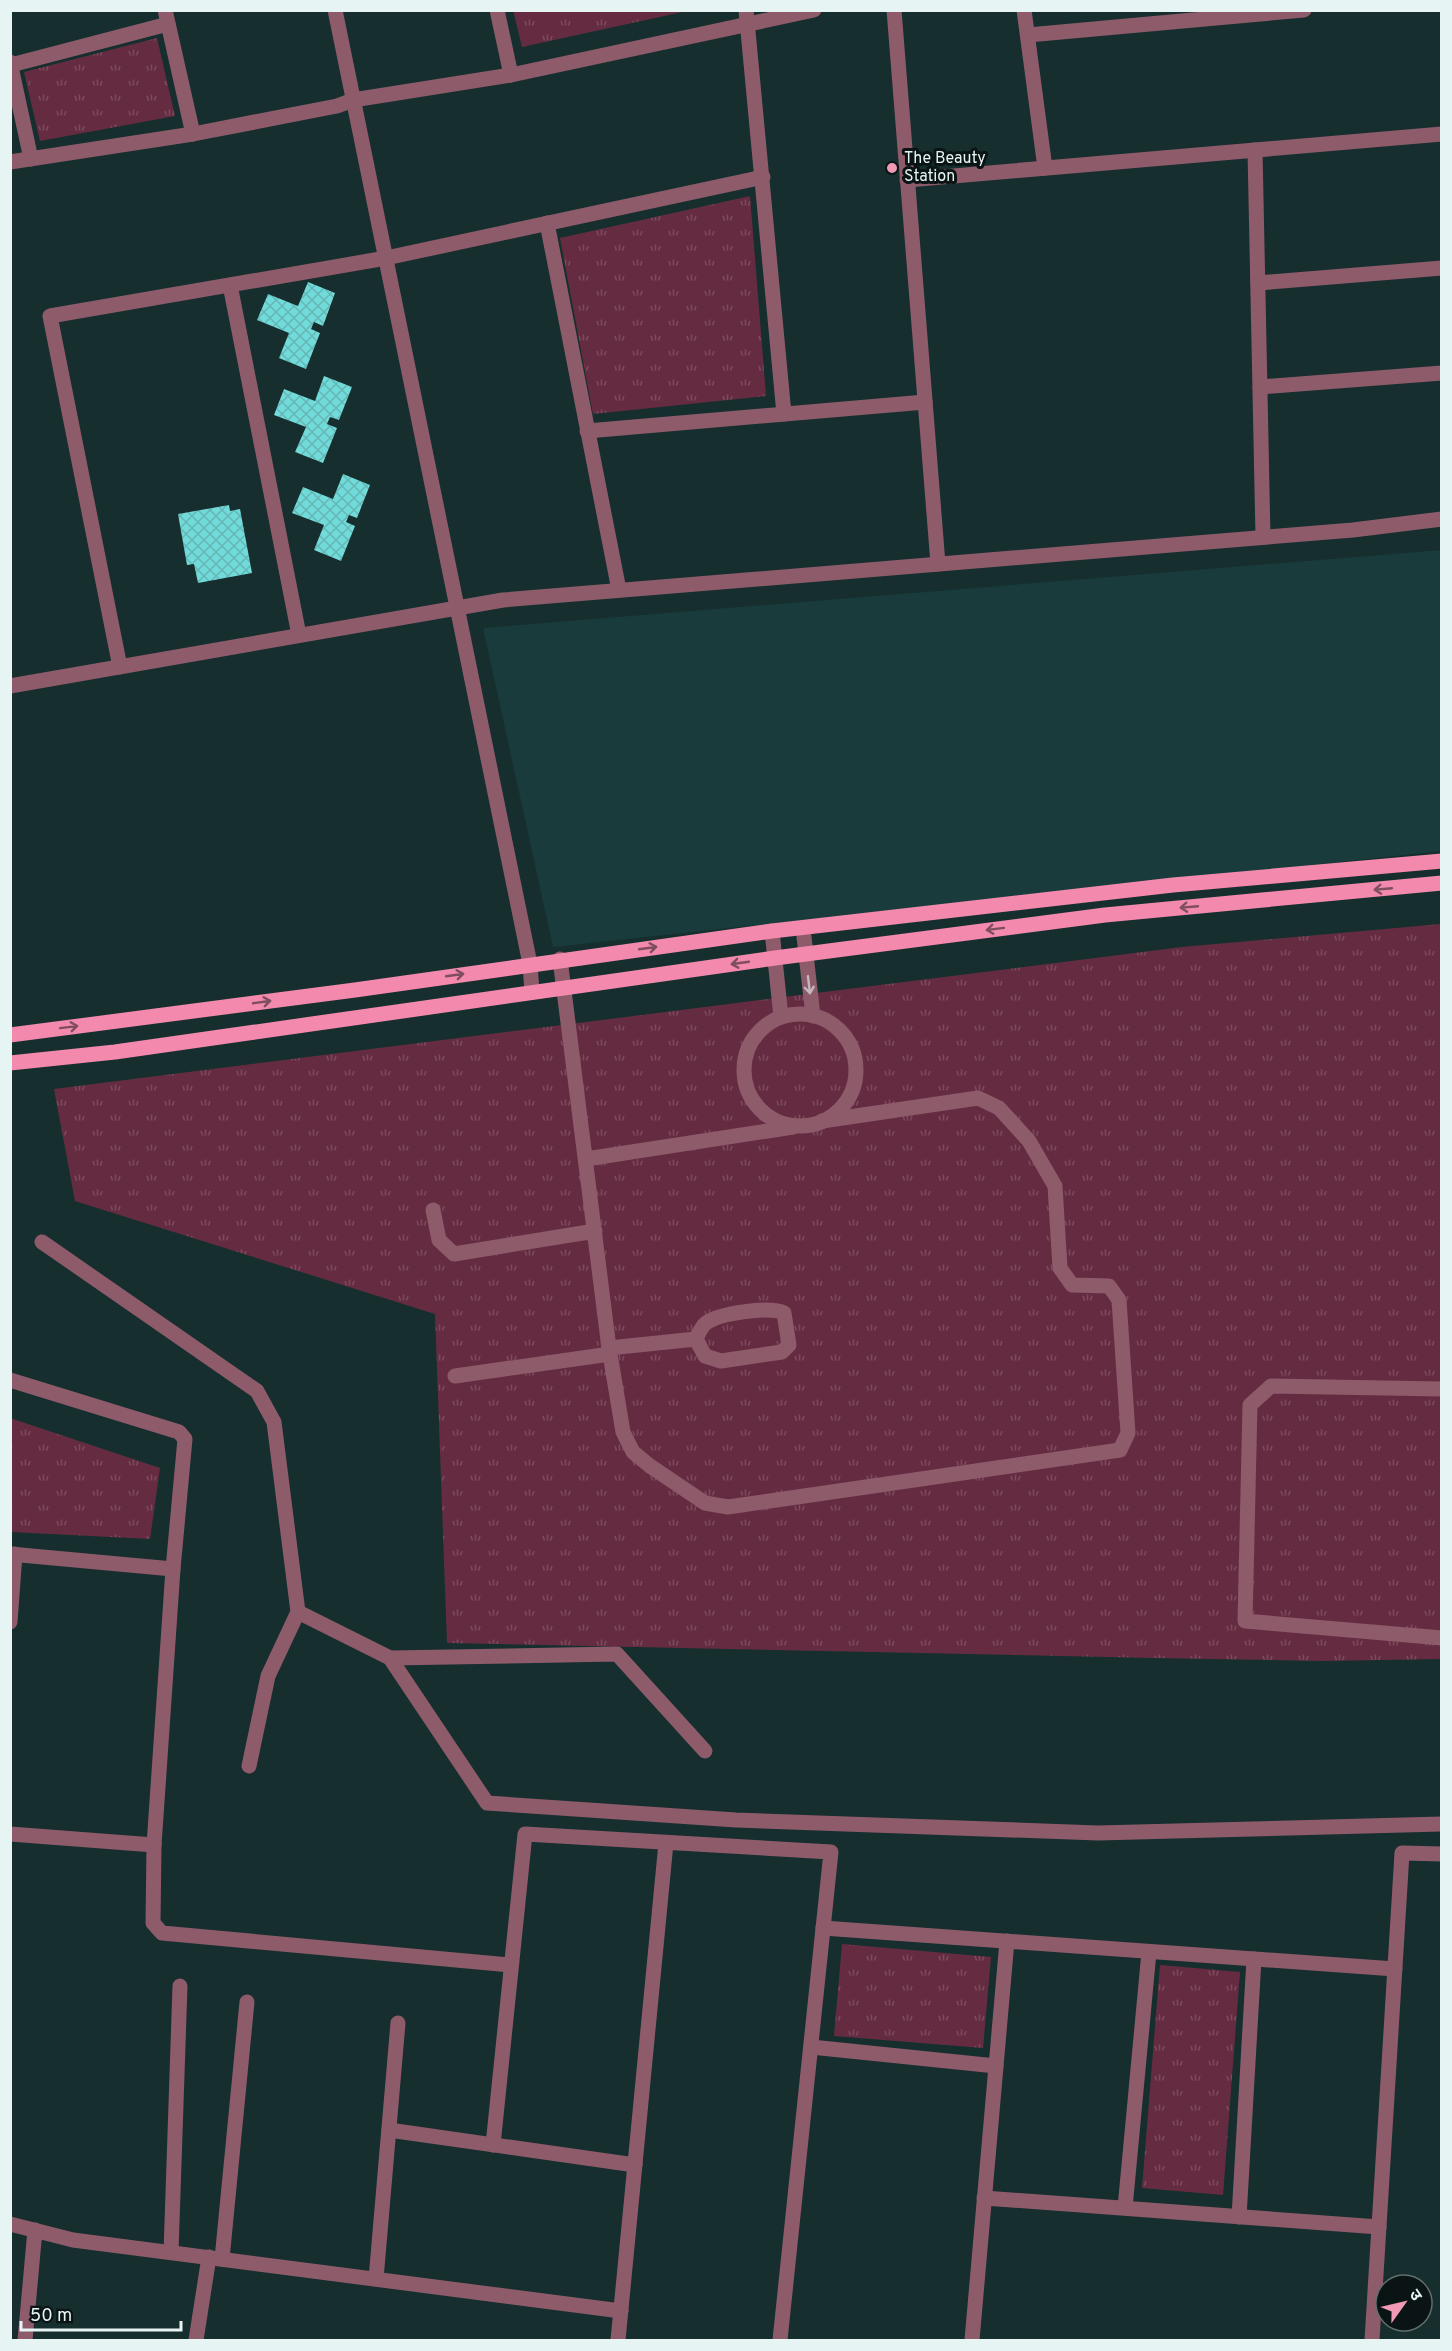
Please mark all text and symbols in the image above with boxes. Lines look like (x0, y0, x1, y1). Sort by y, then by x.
place label: The Beauty Station (904, 149, 986, 187)
marker: The Beauty Station (885, 161, 899, 175)
one-way arrow (1374, 884, 1394, 895)
one-way arrow (1180, 902, 1200, 913)
one-way arrow (986, 924, 1006, 935)
one-way arrow (638, 942, 657, 953)
one-way arrow (730, 957, 750, 968)
one-way arrow (445, 970, 464, 981)
one-way arrow (804, 974, 815, 994)
one-way arrow (252, 997, 271, 1008)
one-way arrow (58, 1022, 78, 1033)
north arrow (1374, 2273, 1434, 2333)
text: उ (1404, 2286, 1426, 2306)
scale bar (21, 2294, 182, 2332)
text: 50 m (30, 2305, 72, 2328)

